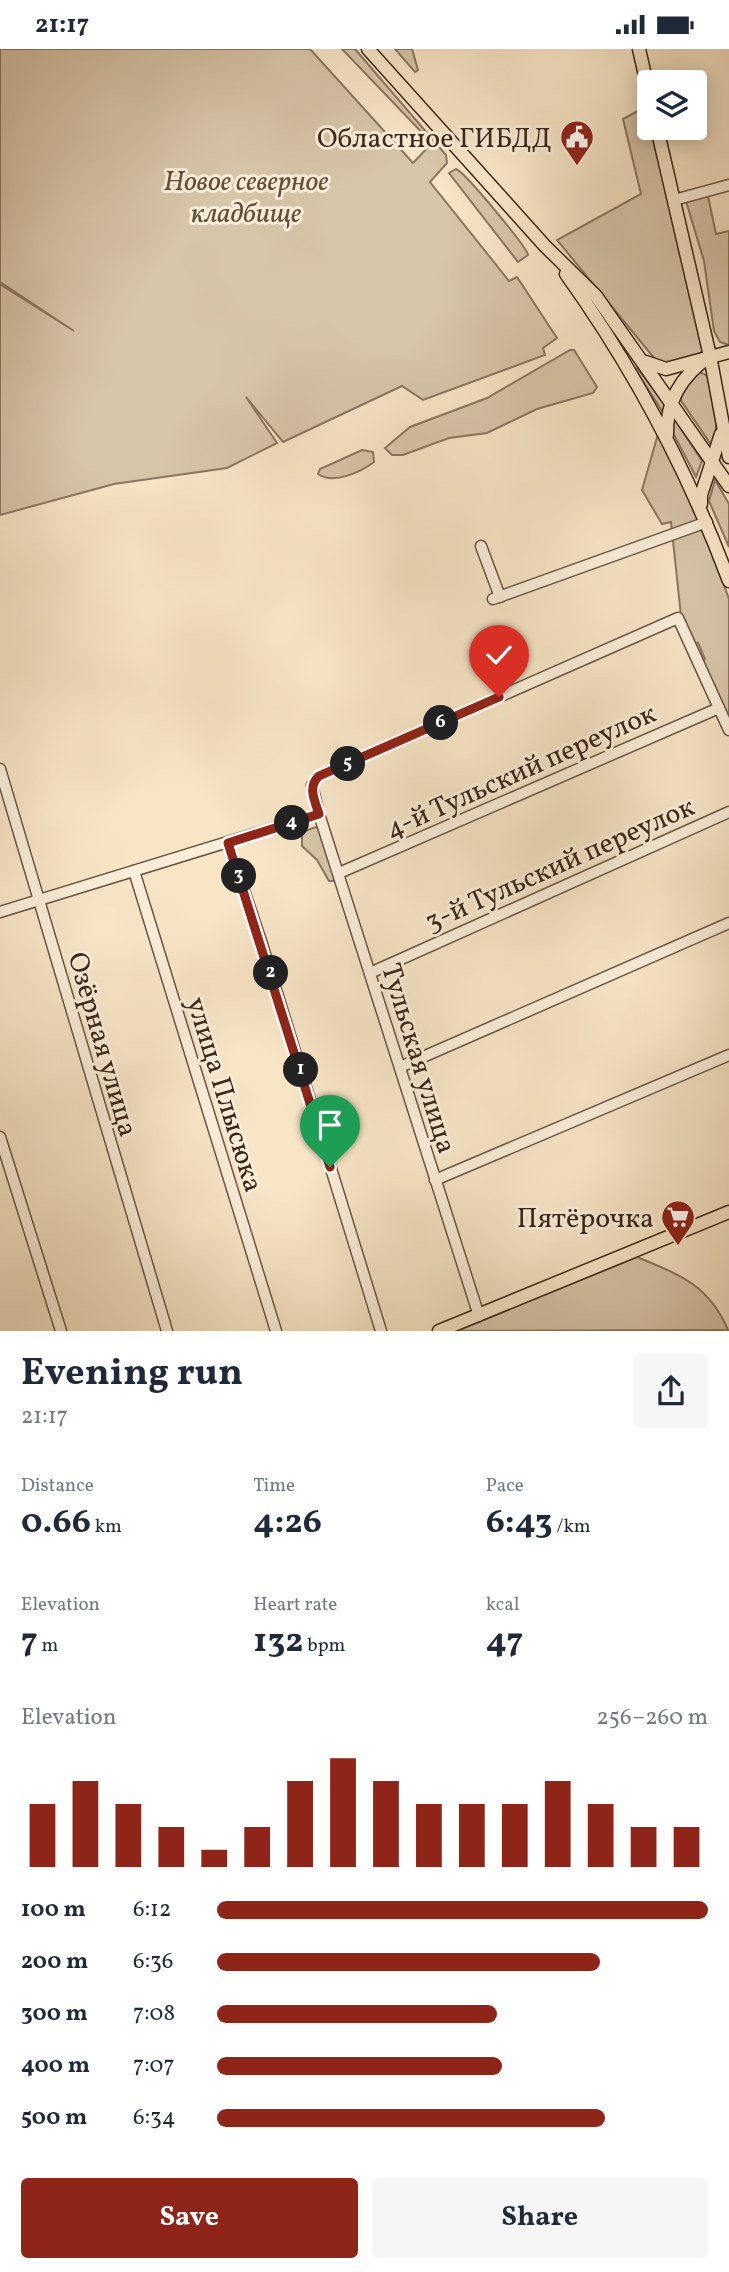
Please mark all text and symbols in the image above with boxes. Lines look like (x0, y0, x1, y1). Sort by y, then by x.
text: 21:17 (35, 7, 89, 43)
map controls (637, 70, 707, 140)
button: layers (637, 70, 707, 140)
public building icon: Областное ГИБДД (558, 118, 596, 167)
place label: Областное ГИБДД (317, 120, 552, 159)
park label: Новое северное кладбище (163, 163, 329, 234)
pin (469, 625, 529, 697)
icon: check (480, 636, 518, 674)
street label: 4-й Тульский переулок (379, 695, 663, 850)
pin: 6 (424, 705, 458, 741)
text: 6 (435, 709, 446, 735)
pin: 5 (330, 747, 366, 781)
text: 5 (343, 750, 352, 776)
street label: 3-й Тульский переулок (419, 788, 701, 942)
pin: 4 (274, 805, 310, 841)
text: 4 (286, 809, 297, 835)
pin: 3 (222, 859, 256, 893)
text: 3 (234, 862, 243, 888)
street label: Озёрная улица (57, 948, 147, 1141)
pin: 2 (254, 955, 288, 991)
text: 2 (266, 959, 275, 985)
street label: Тульская улица (370, 959, 465, 1159)
street label: улица Плысюка (175, 992, 272, 1197)
pin: 1 (284, 1053, 318, 1087)
text: 1 (297, 1056, 304, 1082)
pin (300, 1095, 360, 1167)
icon: arrive (311, 1106, 349, 1144)
supermarket icon: Пятёрочка (659, 1198, 697, 1247)
place label: Пятёрочка (517, 1200, 654, 1239)
text: Evening run (21, 1348, 243, 1401)
button: share (634, 1354, 708, 1428)
text: 21:17 (21, 1401, 68, 1433)
text: Distance (21, 1473, 94, 1499)
text: Time (253, 1473, 295, 1499)
text: Pace (486, 1473, 524, 1499)
text: 0.66 (21, 1499, 91, 1547)
text: 4:26 (253, 1499, 322, 1547)
text: 6:43 (486, 1499, 553, 1547)
text: km (91, 1514, 122, 1540)
text: /km (553, 1514, 591, 1540)
text: Elevation (21, 1592, 100, 1618)
text: Heart rate (253, 1592, 337, 1618)
text: kcal (486, 1592, 519, 1618)
text: 7 (21, 1618, 38, 1666)
text: 132 (253, 1618, 303, 1666)
text: 47 (486, 1618, 523, 1666)
text: m (38, 1633, 58, 1659)
text: bpm (303, 1633, 345, 1659)
text: Elevation (21, 1702, 117, 1734)
text: 256–260 m (596, 1702, 708, 1734)
text: 100 m (21, 1894, 86, 1926)
text: 6:12 (133, 1894, 171, 1926)
text: 200 m (21, 1946, 88, 1978)
text: 6:36 (133, 1946, 174, 1978)
text: 300 m (21, 1998, 88, 2030)
text: 7:08 (133, 1998, 175, 2030)
text: 400 m (21, 2050, 90, 2082)
text: 7:07 (133, 2050, 175, 2082)
text: 500 m (21, 2102, 87, 2134)
text: 6:34 (133, 2102, 176, 2134)
button: Save (21, 2178, 358, 2258)
button: Share (372, 2178, 708, 2258)

